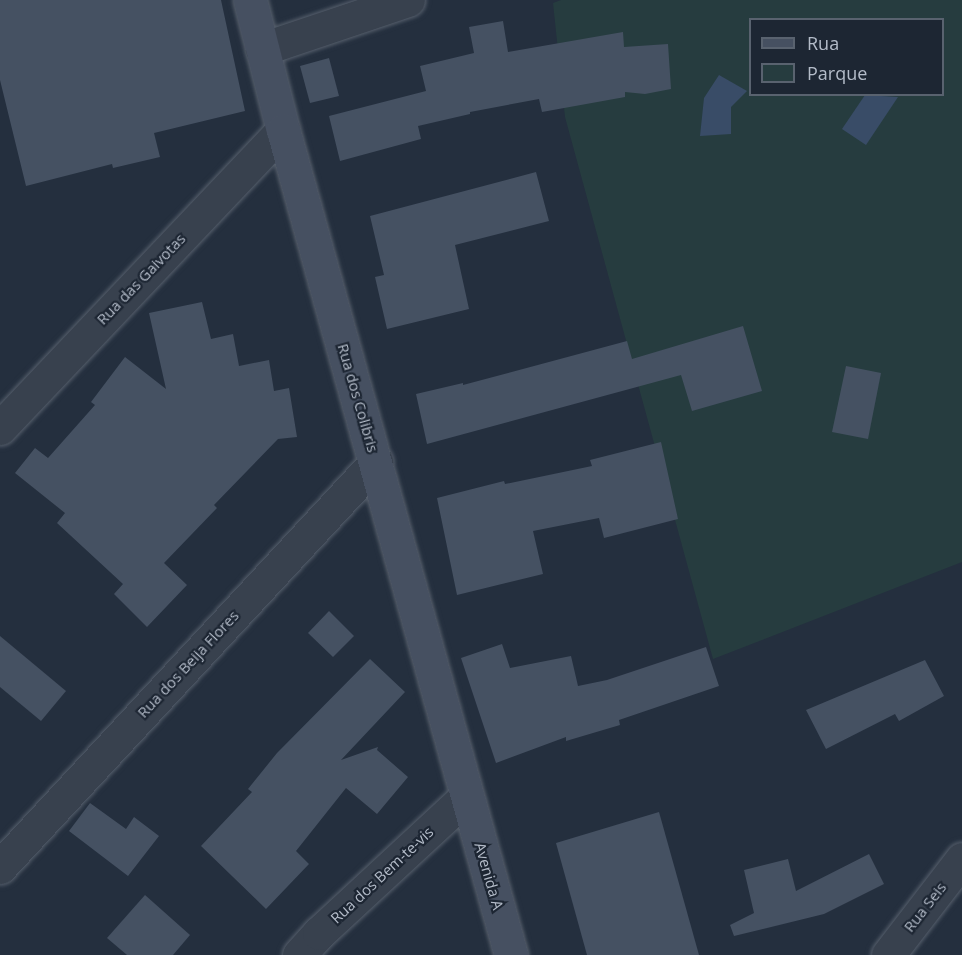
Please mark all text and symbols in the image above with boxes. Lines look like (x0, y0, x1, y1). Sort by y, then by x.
legend (749, 18, 944, 96)
text: Rua (807, 31, 839, 55)
text: Parque (807, 61, 867, 85)
street label: Rua das Gaivotas (93, 230, 189, 328)
street label: Rua dos Colibris (334, 342, 382, 454)
street label: Rua dos Beija Flores (134, 607, 242, 721)
street label: Rua dos Bem-te-vis (327, 823, 437, 927)
street label: Avenida A (471, 840, 507, 912)
street label: Rua Seis (900, 878, 950, 936)

